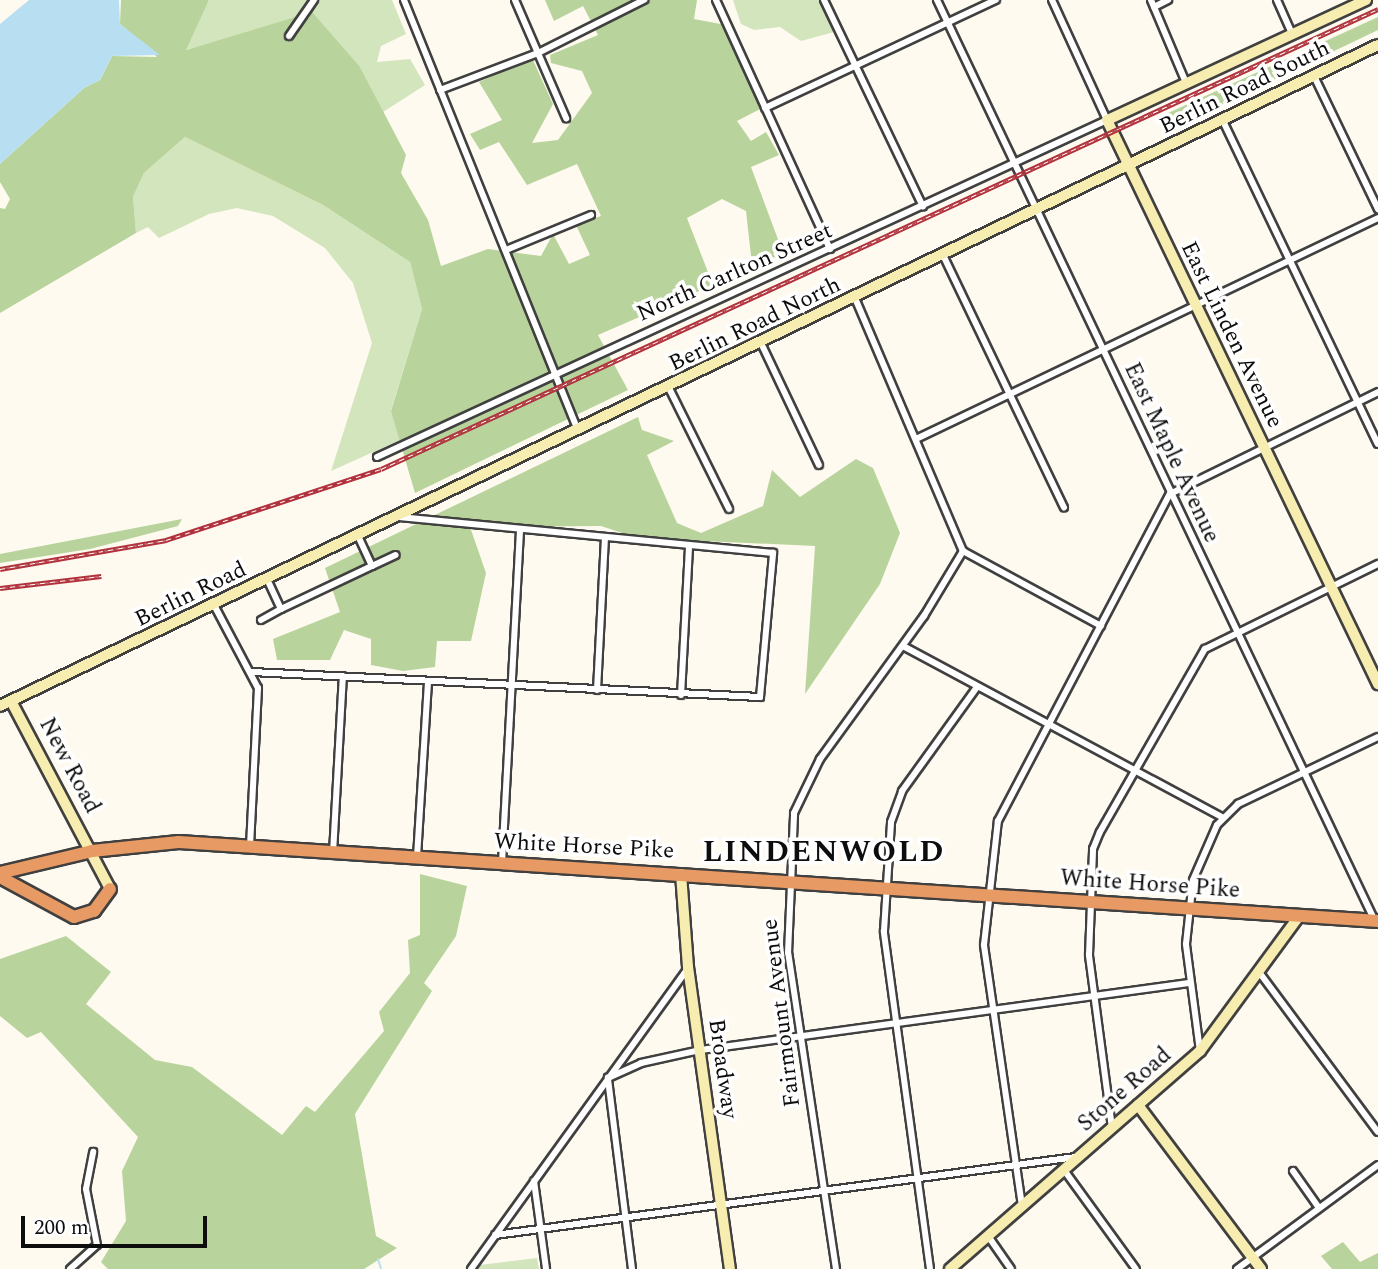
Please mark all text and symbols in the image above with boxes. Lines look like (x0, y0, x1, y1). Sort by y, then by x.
street label: Berlin Road South (1155, 35, 1335, 141)
street label: North Carlton Street (633, 217, 837, 329)
street label: East Linden Avenue (1174, 237, 1288, 433)
street label: Berlin Road North (665, 271, 845, 379)
street label: East Maple Avenue (1117, 358, 1225, 548)
street label: Berlin Road (131, 556, 251, 634)
street label: New Road (32, 713, 106, 819)
street label: White Horse Pike (493, 828, 675, 866)
district label: LINDENWOLD (704, 834, 944, 870)
street label: White Horse Pike (1059, 865, 1241, 905)
street label: Fairmount Avenue (757, 917, 807, 1109)
street label: Broadway (701, 1017, 743, 1121)
street label: Stone Road (1073, 1042, 1177, 1138)
scale bar (24, 1202, 210, 1246)
text: 200 m (34, 1212, 89, 1244)

